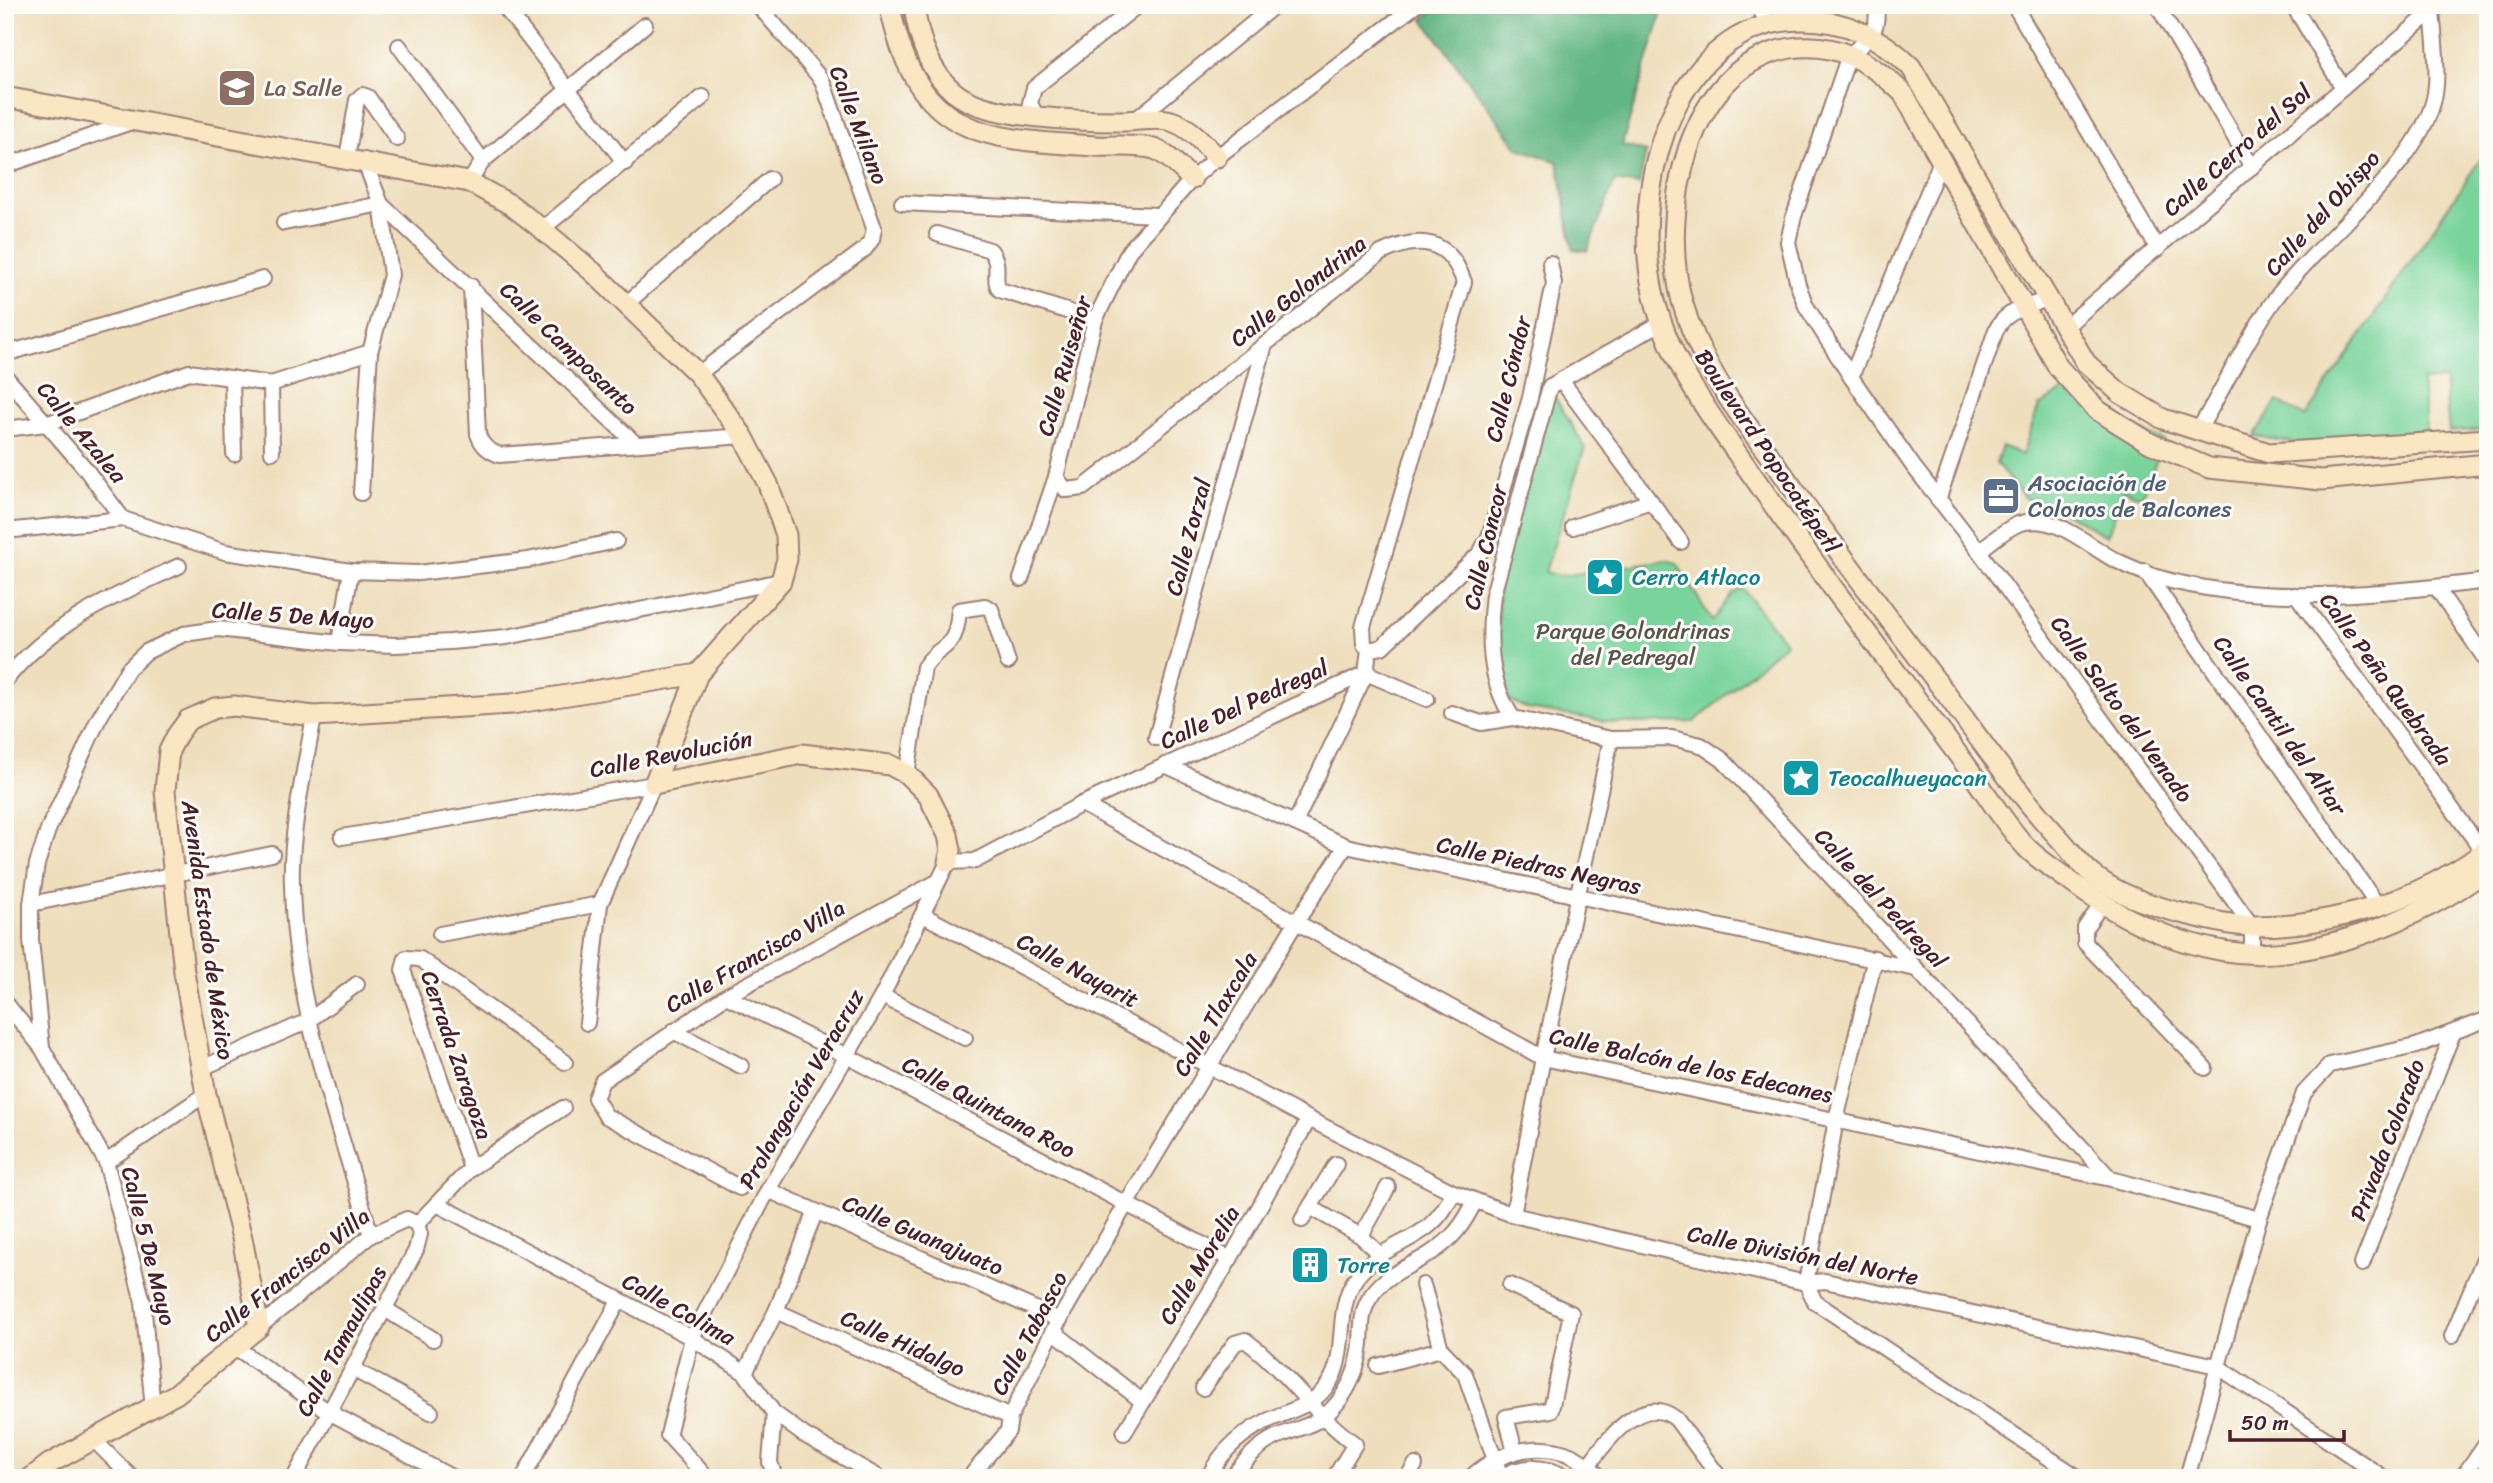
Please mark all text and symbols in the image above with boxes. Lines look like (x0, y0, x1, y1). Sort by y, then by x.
street label: Calle Milano (817, 59, 900, 191)
school or university icon: La Salle (216, 67, 258, 109)
place label: La Salle (264, 68, 342, 109)
street label: Calle Cerro del Sol (2153, 73, 2322, 227)
street label: Calle del Obispo (2254, 140, 2391, 286)
street label: Calle Golondrina (1221, 224, 1376, 358)
street label: Calle Camposanto (490, 271, 648, 426)
street label: Calle Ruiseñor (1025, 290, 1104, 441)
street label: Calle Cóndor (1473, 310, 1544, 446)
street label: Boulevard Popocatépetl (1684, 340, 1852, 563)
street label: Calle Azalea (26, 372, 138, 493)
place label: Asociación de Colonos de Balcones (2027, 463, 2232, 530)
street label: Calle Zorzal (1153, 473, 1224, 600)
office icon: Asociación de Colonos de Balcones (1980, 475, 2022, 517)
street label: Calle Concor (1451, 479, 1520, 614)
place icon: Cerro Atlaco (1584, 556, 1626, 598)
place label: Cerro Atlaco (1632, 557, 1761, 598)
street label: Calle Peña Quebrada (2308, 584, 2463, 775)
street label: Calle 5 De Mayo (210, 589, 376, 642)
street label: Calle Salto del Venado (2039, 607, 2204, 812)
park label: Parque Golondrinas del Pedregal (1536, 611, 1731, 678)
street label: Calle Cantil del Altar (2202, 626, 2358, 825)
street label: Calle Del Pedregal (1153, 647, 1336, 762)
street label: Calle Revolución (586, 719, 757, 790)
place icon: Teocalhueyacan (1780, 757, 1822, 799)
place label: Teocalhueyacan (1828, 758, 1988, 799)
street label: Avenida Estado de México (169, 797, 246, 1063)
street label: Calle del Pedregal (1804, 818, 1958, 979)
street label: Calle Piedras Negras (1433, 824, 1645, 907)
street label: Calle Francisco Villa (657, 888, 853, 1025)
street label: Calle Nayarit (1009, 921, 1146, 1020)
street label: Calle Tlaxcala (1162, 943, 1269, 1085)
street label: Cerrada Zaragoza (408, 965, 505, 1145)
street label: Prolongación Veracruz (727, 980, 876, 1197)
street label: Calle Balcón de los Edecanes (1546, 1015, 1837, 1116)
street label: Calle Quintana Roo (894, 1044, 1083, 1171)
street label: Privada Colorado (2338, 1053, 2437, 1227)
street label: Calle 5 De Mayo (109, 1162, 188, 1330)
street label: Calle Guanajuato (836, 1183, 1010, 1288)
street label: Calle Francisco Villa (195, 1197, 380, 1354)
street label: Calle Morelia (1147, 1197, 1252, 1333)
street label: Calle División del Norte (1684, 1213, 1922, 1298)
building icon: Torre (1289, 1244, 1331, 1286)
place label: Torre (1337, 1245, 1390, 1286)
street label: Calle Tamaulipas (284, 1258, 399, 1424)
street label: Calle Colima (614, 1261, 744, 1358)
street label: Calle Tabasco (979, 1263, 1080, 1403)
street label: Calle Hidalgo (834, 1298, 972, 1389)
scale bar (2230, 1399, 2344, 1443)
text: 50 m (2241, 1404, 2289, 1442)

